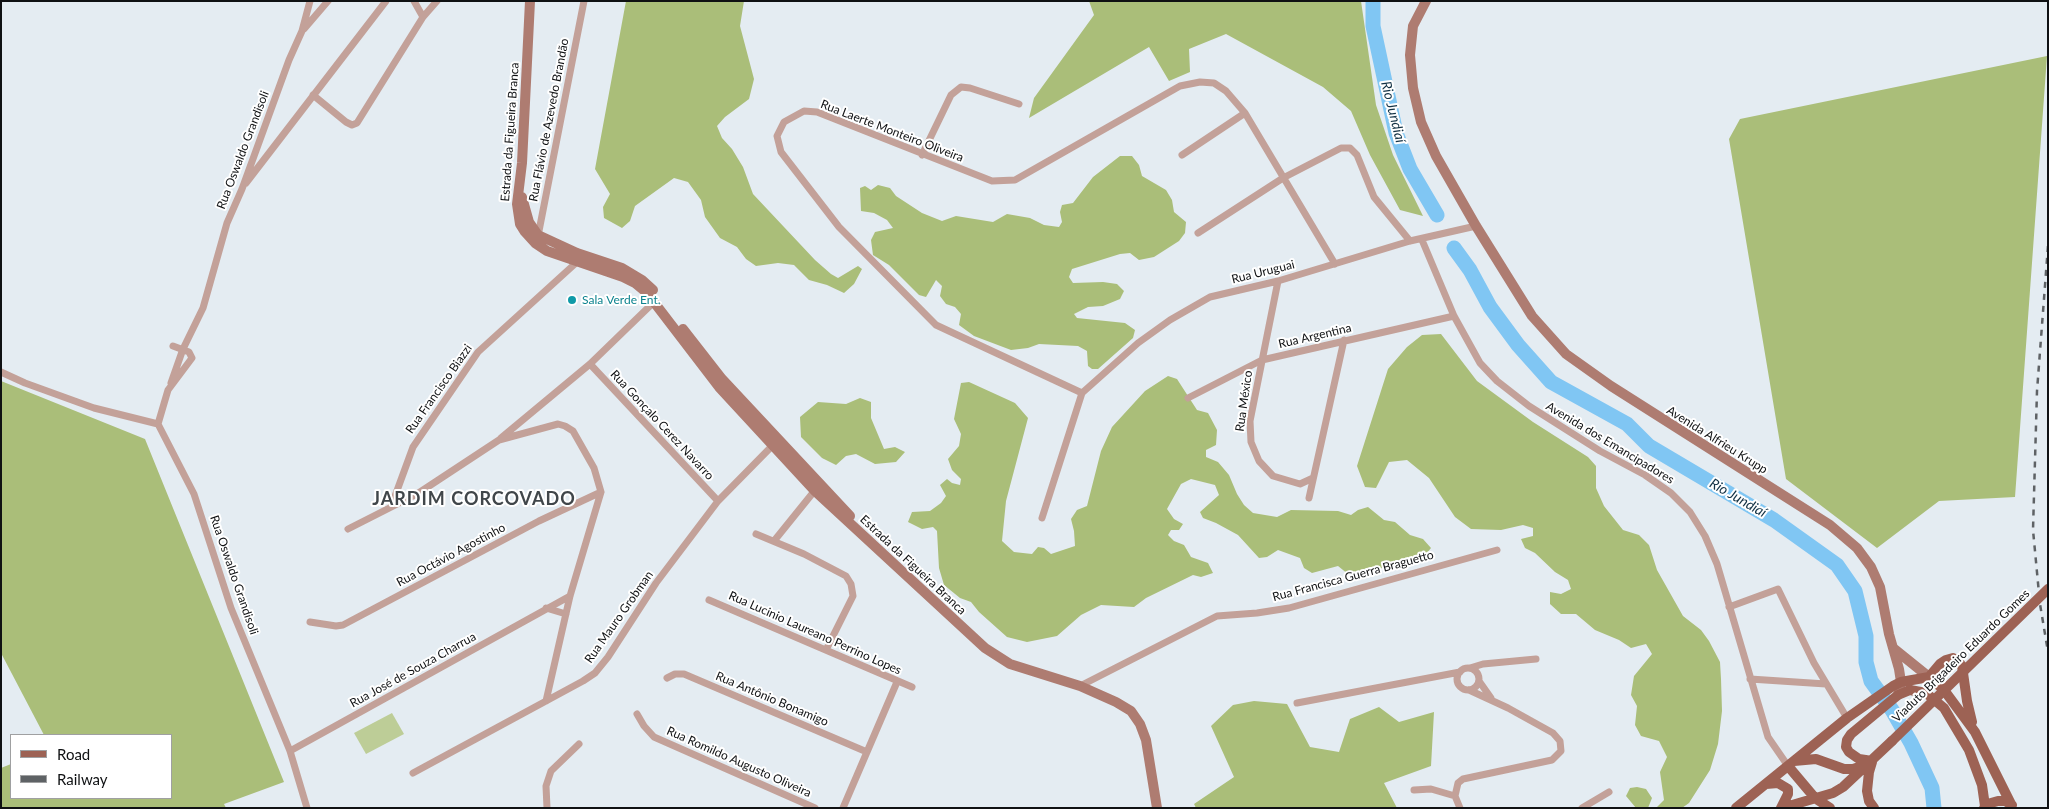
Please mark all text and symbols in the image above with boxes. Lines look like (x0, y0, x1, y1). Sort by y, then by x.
street label: Rua Flávio de Azevedo Brandão (526, 37, 572, 203)
street label: Estrada da Figueira Branca (498, 62, 522, 202)
water label: Rio Jundiaí (1377, 79, 1409, 145)
street label: Rua Oswaldo Grandisoli (214, 89, 272, 211)
street label: Rua Laerte Monteiro Oliveira (818, 97, 966, 165)
street label: Rua Uruguai (1230, 257, 1296, 287)
place label: Sala Verde Ent. (582, 293, 661, 307)
marker: Sala Verde Ent. (566, 294, 578, 306)
street label: Rua Argentina (1277, 321, 1353, 351)
street label: Rua Francisco Biazzi (403, 342, 475, 436)
street label: Rua Gonçalo Cerez Navarro (607, 367, 717, 483)
street label: Rua México (1233, 370, 1255, 432)
street label: Avenida dos Emancipadores (1543, 399, 1677, 487)
street label: Avenida Alfrieu Krupp (1664, 403, 1770, 477)
water label: Rio Jundiaí (1706, 475, 1770, 521)
district label: JARDIM CORCOVADO (370, 488, 578, 510)
street label: Estrada da Figueira Branca (857, 512, 969, 618)
street label: Rua Oswaldo Grandisoli (207, 513, 261, 637)
street label: Rua Octávio Agostinho (394, 520, 508, 590)
street label: Rua Francisca Guerra Braguetto (1271, 548, 1435, 604)
street label: Rua Mauro Grobman (582, 568, 656, 666)
street label: Viaduto Brigadeiro Eduardo Gomes (1889, 586, 2033, 726)
street label: Rua Lucinio Laureano Perrino Lopes (726, 588, 904, 678)
street label: Rua José de Souza Charrua (347, 629, 479, 711)
street label: Rua Antônio Bonamigo (713, 669, 831, 729)
street label: Rua Romildo Augusto Oliveira (664, 724, 814, 800)
legend (10, 734, 172, 799)
text: Road (57, 745, 90, 763)
text: Railway (57, 770, 108, 788)

